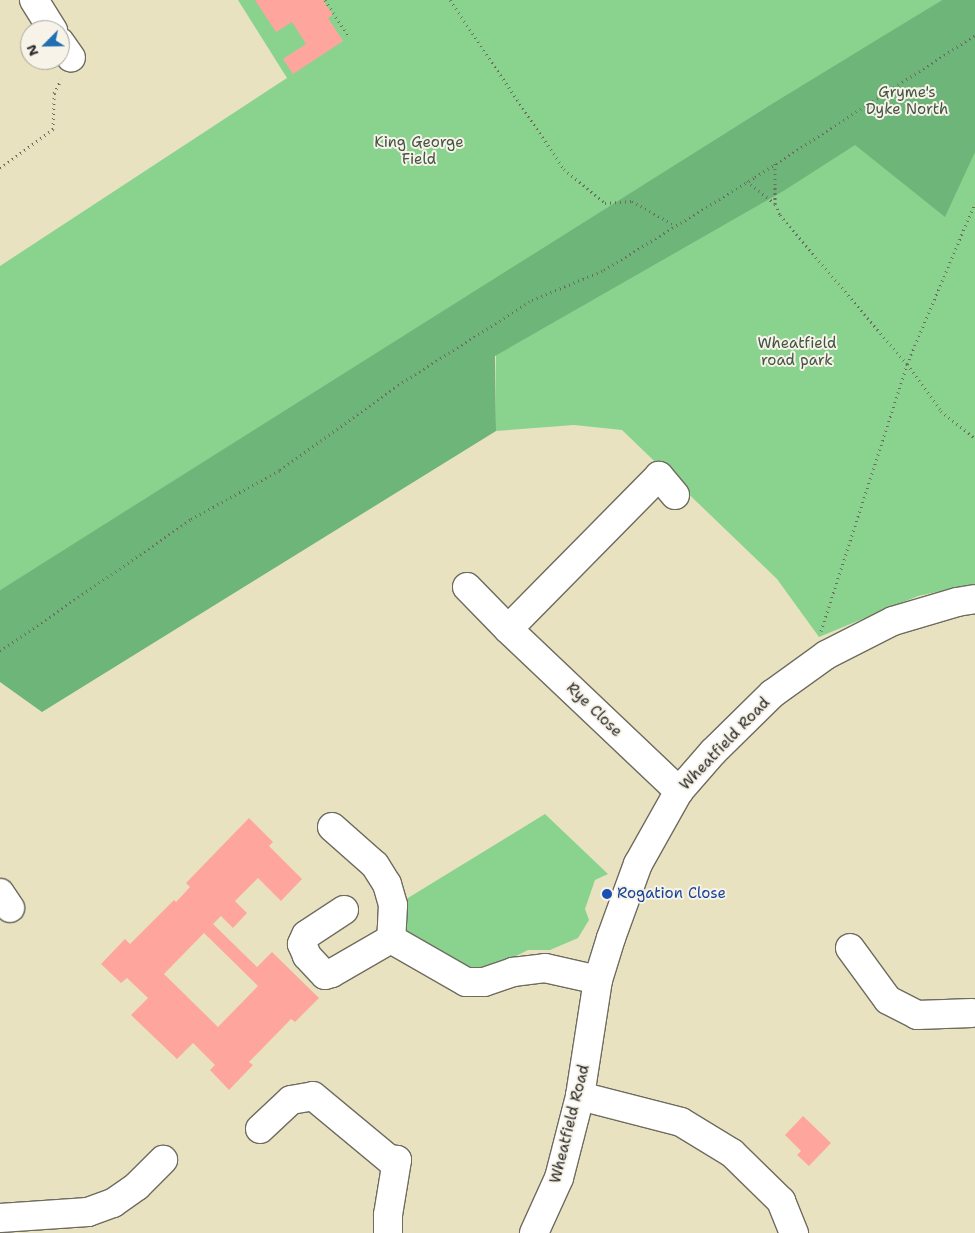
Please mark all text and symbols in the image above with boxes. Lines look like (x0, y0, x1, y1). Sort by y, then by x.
north arrow (20, 20, 70, 70)
text: N (22, 42, 43, 59)
park label: Gryme's Dyke North (866, 83, 948, 118)
park label: King George Field (374, 133, 464, 168)
park label: Wheatfield road park (757, 334, 837, 369)
street label: Rye Close (562, 679, 626, 741)
street label: Wheatfield Road (676, 694, 774, 794)
place label: Rogation Close (617, 885, 726, 903)
marker: Rogation Close (601, 888, 613, 900)
street label: Wheatfield Road (547, 1063, 593, 1185)

